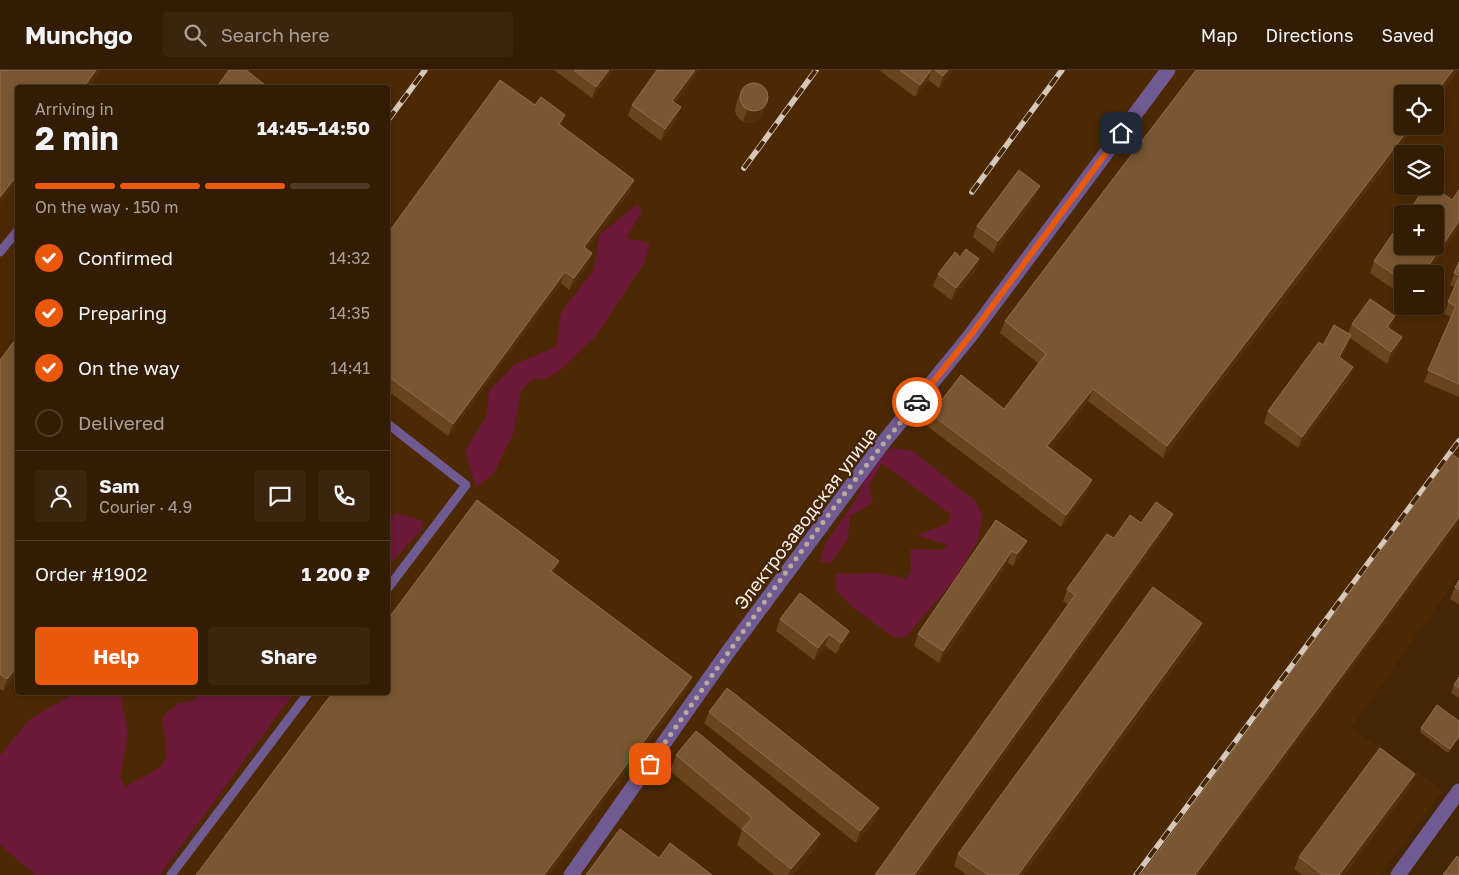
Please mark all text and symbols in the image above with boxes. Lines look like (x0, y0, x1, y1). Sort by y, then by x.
search box (163, 12, 513, 57)
text: Munchgo (25, 20, 133, 49)
icon: search (181, 21, 209, 49)
text: Search here (221, 23, 330, 46)
text: Map (1201, 24, 1237, 46)
text: Directions (1265, 24, 1353, 46)
text: Saved (1381, 24, 1434, 46)
map controls (1394, 85, 1444, 315)
button: locate (1394, 85, 1444, 135)
text: Arriving in (35, 99, 114, 119)
pin (1100, 112, 1142, 154)
text: 14:45–14:50 (257, 116, 370, 139)
text: 2 min (35, 119, 119, 157)
icon: home (1107, 119, 1135, 147)
button: layers (1394, 145, 1444, 195)
text: On the way · 150 m (35, 197, 178, 217)
button: + (1394, 205, 1444, 255)
icon: check (35, 244, 63, 272)
text: Confirmed (78, 246, 173, 269)
text: 14:32 (329, 248, 370, 268)
button: − (1394, 265, 1444, 315)
icon: check (35, 299, 63, 327)
text: Preparing (78, 301, 167, 324)
text: 14:35 (329, 303, 370, 323)
icon: check (35, 354, 63, 382)
text: On the way (78, 356, 180, 379)
text: 14:41 (330, 358, 370, 378)
courier (892, 377, 942, 427)
icon: car (903, 388, 931, 416)
text: Delivered (78, 411, 165, 434)
street label: Электрозаводская улица (729, 422, 881, 614)
button: person (35, 470, 87, 522)
button: chat (254, 470, 306, 522)
button: phone (318, 470, 370, 522)
text: Sam (99, 474, 139, 497)
text: Courier · 4.9 (99, 497, 192, 517)
text: Order #1902 (35, 562, 148, 585)
text: 1 200 ₽ (302, 562, 370, 585)
button: Help (35, 627, 198, 685)
button: Share (208, 627, 370, 685)
pin (629, 743, 671, 785)
icon: bag (636, 750, 664, 778)

